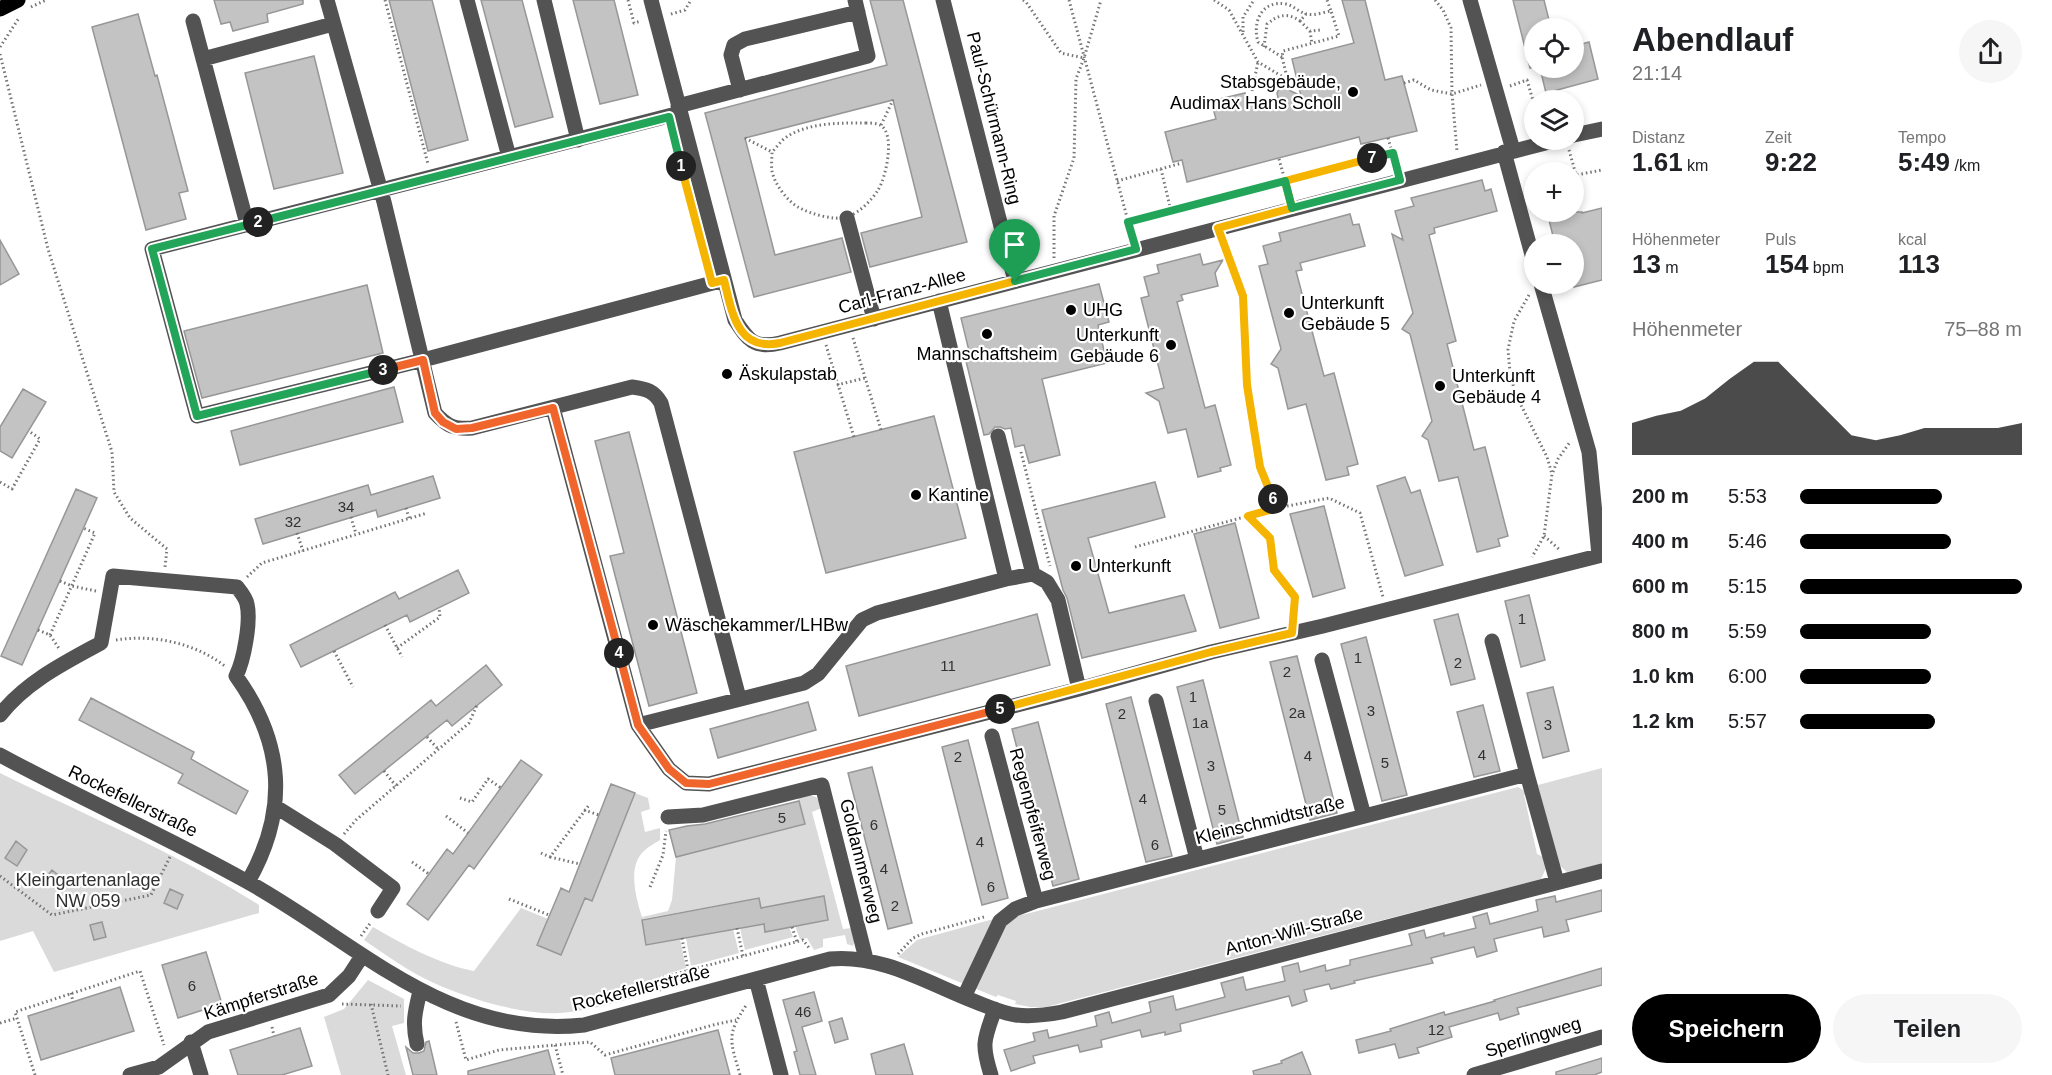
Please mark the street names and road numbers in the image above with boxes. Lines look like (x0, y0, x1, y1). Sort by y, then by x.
street label: Paul-Schürmann-Ring (963, 30, 1025, 206)
street label: Carl-Franz-Allee (836, 264, 968, 318)
street label: Regenpfeiferweg (1006, 746, 1060, 882)
street label: Rockefellerstraße (65, 761, 201, 841)
street label: Kleinschmidtstraße (1193, 792, 1347, 848)
street label: Goldammerweg (836, 797, 886, 925)
street label: Anton-Will-Straße (1223, 903, 1365, 959)
street label: Rockefellerstraße (570, 961, 712, 1015)
street label: Kämpferstraße (201, 968, 321, 1024)
street label: Sperlingweg (1483, 1013, 1583, 1061)

